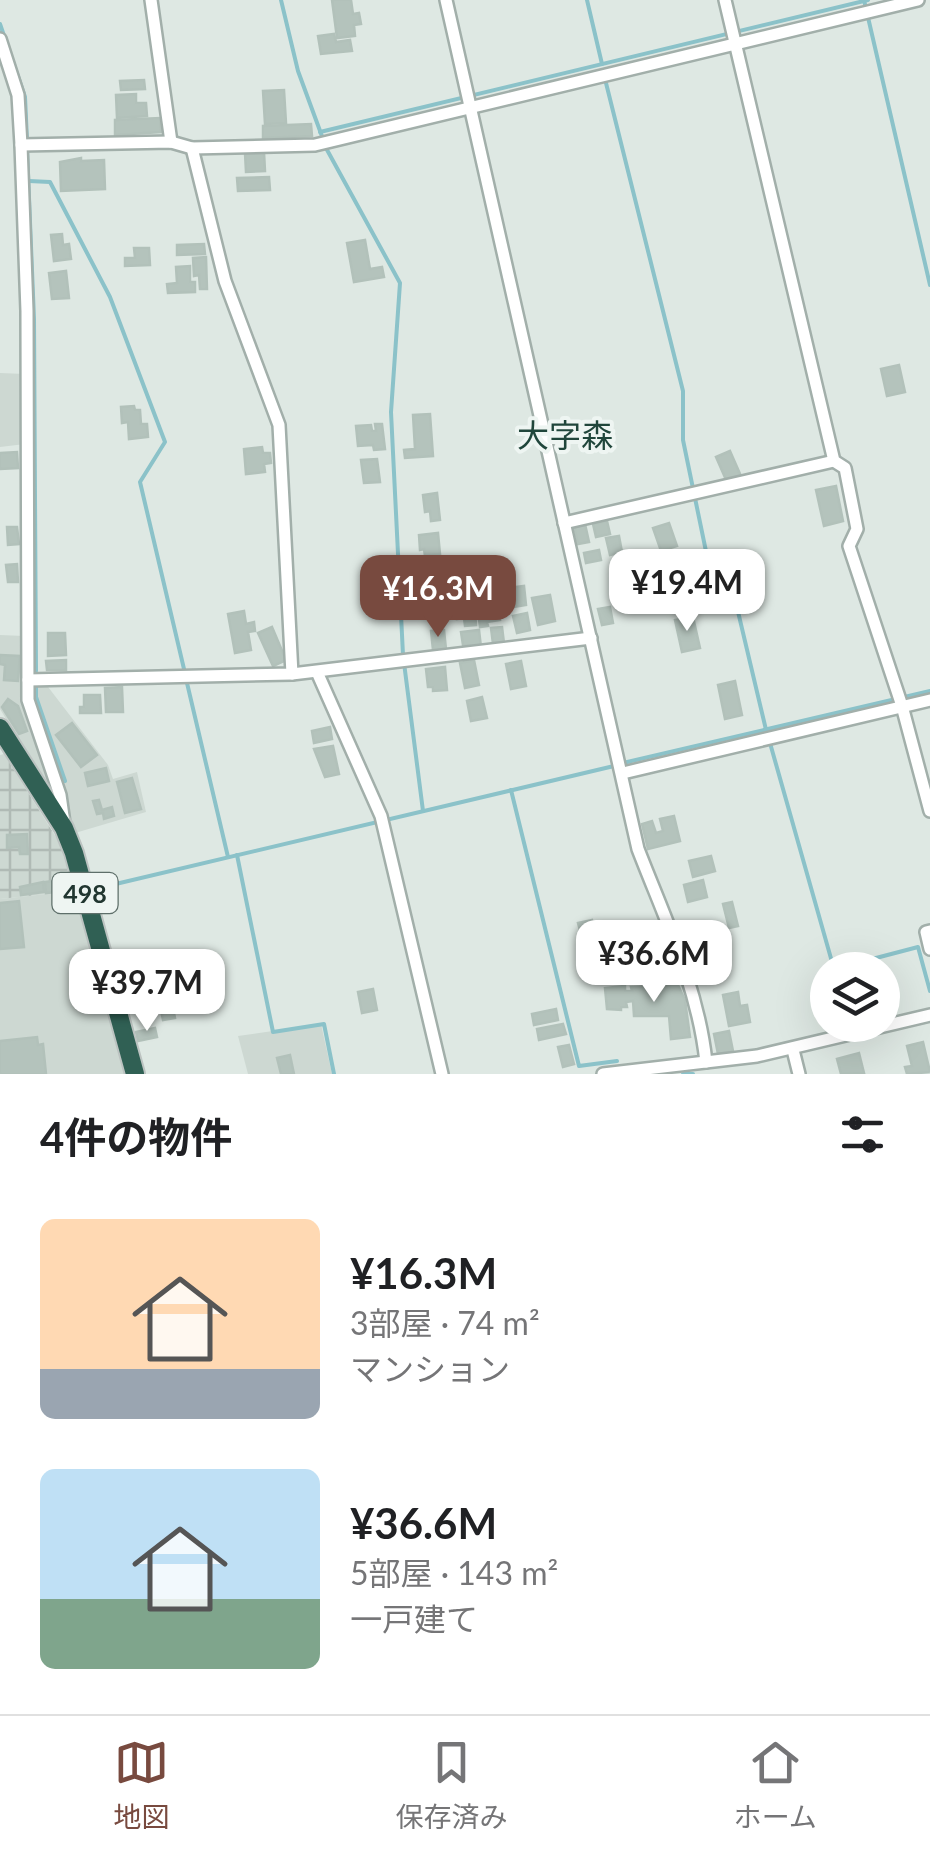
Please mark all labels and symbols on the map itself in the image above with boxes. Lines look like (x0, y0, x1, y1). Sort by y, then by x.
district label: 大字森 (517, 415, 613, 454)
pin: ¥19.4M (606, 549, 768, 634)
pin: ¥16.3M (357, 555, 519, 640)
road number: 498 (52, 873, 118, 913)
pin: ¥36.6M (573, 920, 735, 1005)
pin: ¥39.7M (66, 949, 228, 1034)

